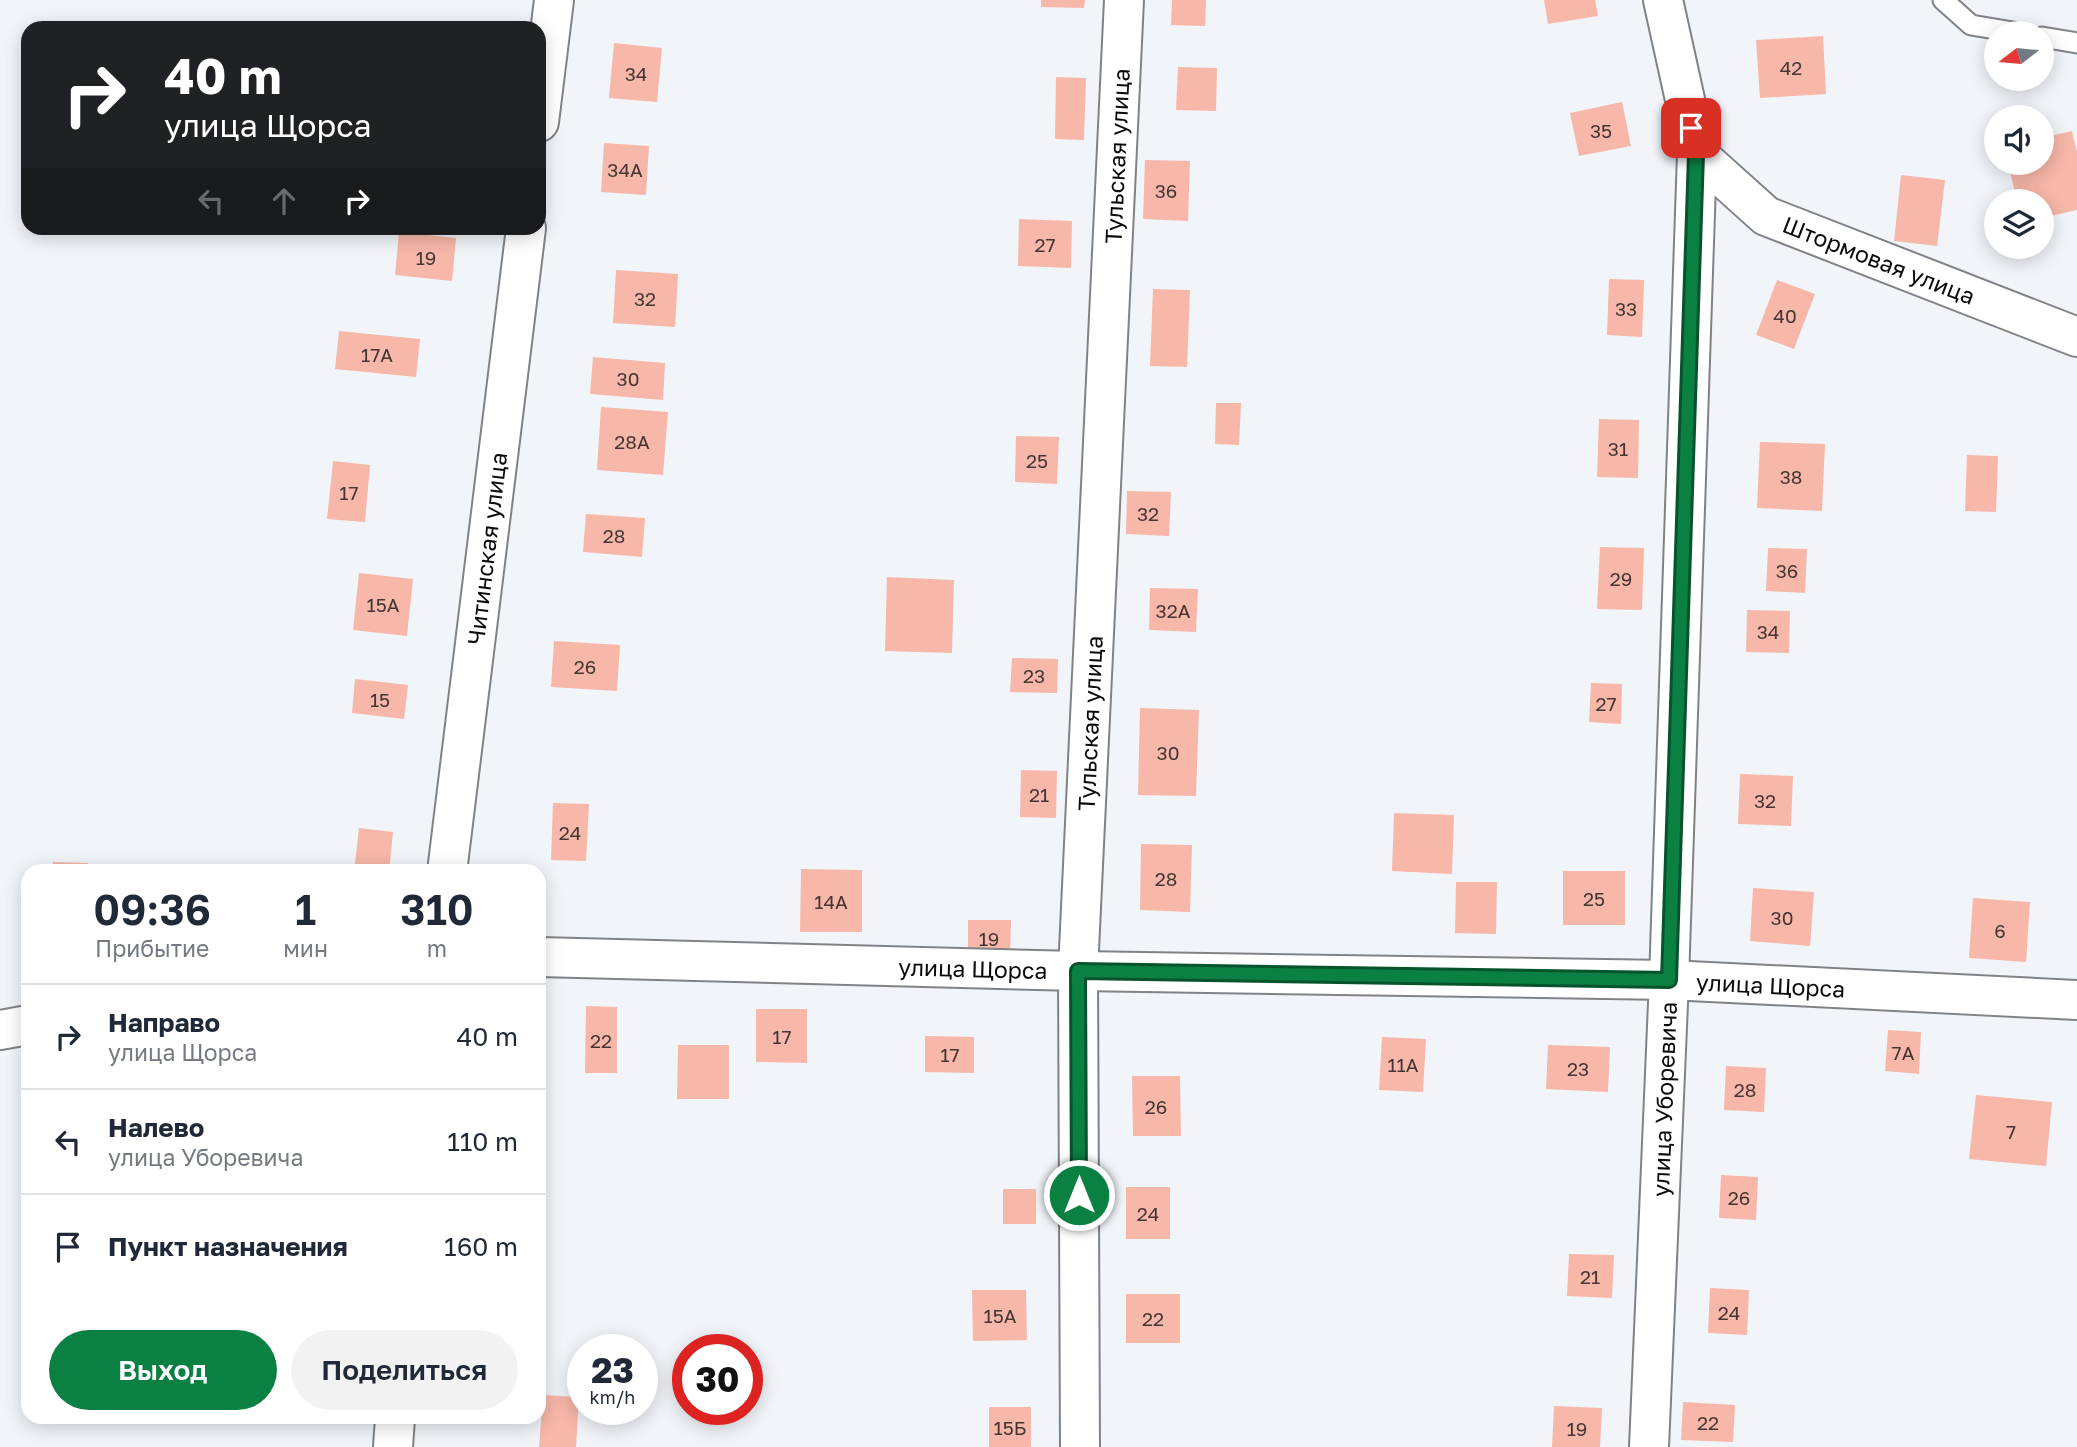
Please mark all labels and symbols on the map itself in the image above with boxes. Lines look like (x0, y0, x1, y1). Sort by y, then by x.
north arrow (1984, 21, 2054, 91)
house number: 42 (1780, 56, 1802, 79)
house number: 34 (625, 62, 647, 85)
street label: Тульская улица (1098, 68, 1135, 244)
pin (1661, 98, 1721, 158)
house number: 35 (1590, 119, 1612, 142)
house number: 34А (607, 158, 643, 181)
house number: 36 (1155, 179, 1177, 202)
street label: Штормовая улица (1779, 210, 1979, 310)
house number: 27 (1034, 233, 1056, 256)
house number: 19 (416, 246, 436, 269)
house number: 32 (634, 287, 656, 310)
house number: 33 (1615, 297, 1637, 320)
house number: 40 (1773, 304, 1797, 327)
house number: 17А (361, 343, 393, 366)
house number: 30 (617, 367, 639, 390)
house number: 28А (614, 430, 650, 453)
house number: 31 (1608, 437, 1628, 460)
house number: 25 (1026, 449, 1048, 472)
street label: Читинская улица (461, 451, 512, 646)
house number: 38 (1780, 465, 1802, 488)
house number: 17 (339, 481, 359, 504)
house number: 32 (1137, 502, 1159, 525)
house number: 28 (603, 524, 625, 547)
house number: 36 (1776, 559, 1798, 582)
house number: 29 (1610, 567, 1632, 590)
house number: 15А (367, 593, 400, 616)
house number: 32А (1156, 599, 1191, 622)
house number: 34 (1757, 620, 1779, 643)
street label: Тульская улица (1072, 635, 1108, 812)
house number: 26 (574, 655, 596, 678)
house number: 23 (1023, 664, 1045, 687)
house number: 15 (370, 688, 390, 711)
house number: 27 (1595, 692, 1617, 715)
house number: 30 (1157, 741, 1179, 764)
house number: 21 (1029, 783, 1049, 806)
house number: 32 (1754, 789, 1776, 812)
house number: 24 (559, 821, 581, 844)
house number: 28 (1155, 867, 1177, 890)
house number: 25 (1583, 887, 1605, 910)
house number: 14А (814, 890, 848, 913)
house number: 30 (1771, 906, 1793, 929)
house number: 6 (1994, 919, 2006, 942)
house number: 19 (979, 927, 999, 950)
street label: улица Щорса (898, 952, 1048, 984)
street label: улица Щорса (1695, 967, 1846, 1003)
street label: улица Уборевича (1646, 1001, 1682, 1198)
house number: 17 (772, 1025, 792, 1048)
house number: 22 (590, 1029, 612, 1052)
house number: 7А (1892, 1041, 1915, 1064)
house number: 17 (940, 1043, 960, 1066)
house number: 11А (1387, 1053, 1419, 1076)
house number: 23 (1567, 1057, 1589, 1080)
house number: 28 (1734, 1078, 1756, 1101)
house number: 26 (1145, 1095, 1167, 1118)
house number: 7 (2006, 1120, 2016, 1143)
position arrow (1042, 1158, 1116, 1232)
house number: 26 (1728, 1186, 1750, 1209)
house number: 24 (1137, 1202, 1159, 1225)
house number: 21 (1580, 1265, 1600, 1288)
house number: 24 (1718, 1301, 1740, 1324)
house number: 15А (984, 1304, 1017, 1327)
house number: 22 (1142, 1307, 1164, 1330)
speed limit sign: 30 (672, 1334, 763, 1425)
house number: 22 (1697, 1411, 1719, 1434)
house number: 15Б (994, 1416, 1026, 1439)
house number: 19 (1567, 1417, 1587, 1440)

